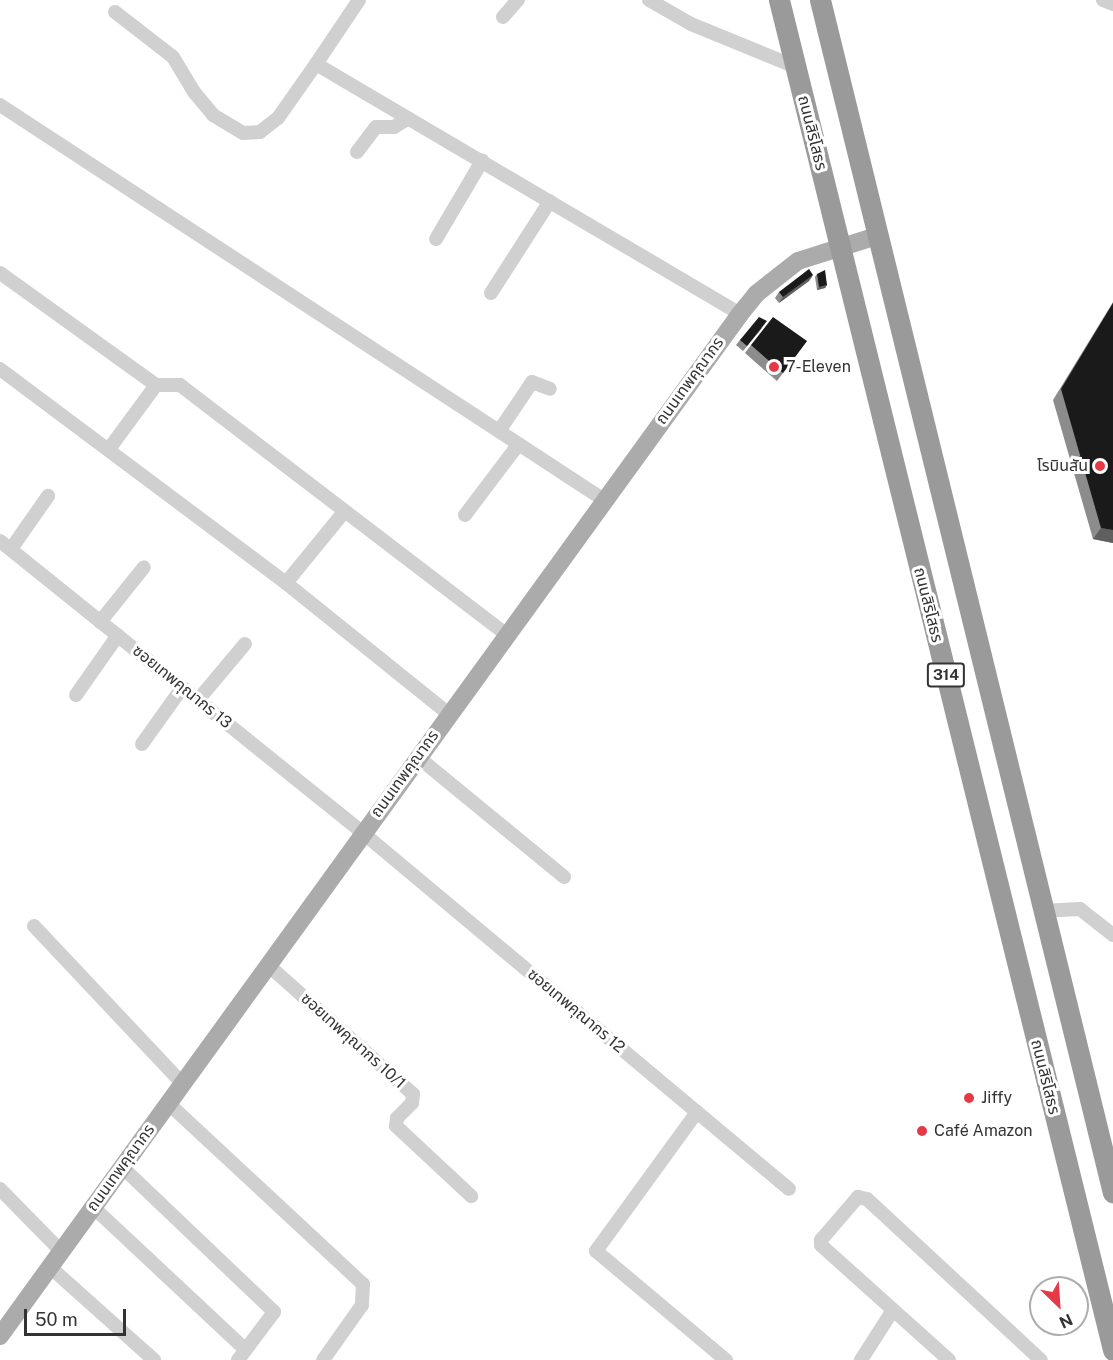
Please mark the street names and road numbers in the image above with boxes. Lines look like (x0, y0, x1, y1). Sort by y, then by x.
street label: ถนนสิริโสธร (793, 93, 831, 173)
street label: ถนนเทพคุณากร (652, 334, 728, 428)
street label: ถนนสิริโสธร (909, 565, 947, 645)
street label: ซอยเทพคุณากร 13 (129, 641, 235, 733)
road number: 314 (926, 663, 966, 687)
street label: ถนนเทพคุณากร (367, 727, 443, 821)
street label: ซอยเทพคุณากร 12 (523, 965, 629, 1057)
street label: ซอยเทพคุณากร 10/1 (297, 989, 409, 1093)
street label: ถนนสิริโสธร (1026, 1037, 1064, 1117)
street label: ถนนเทพคุณากร (83, 1121, 159, 1215)

